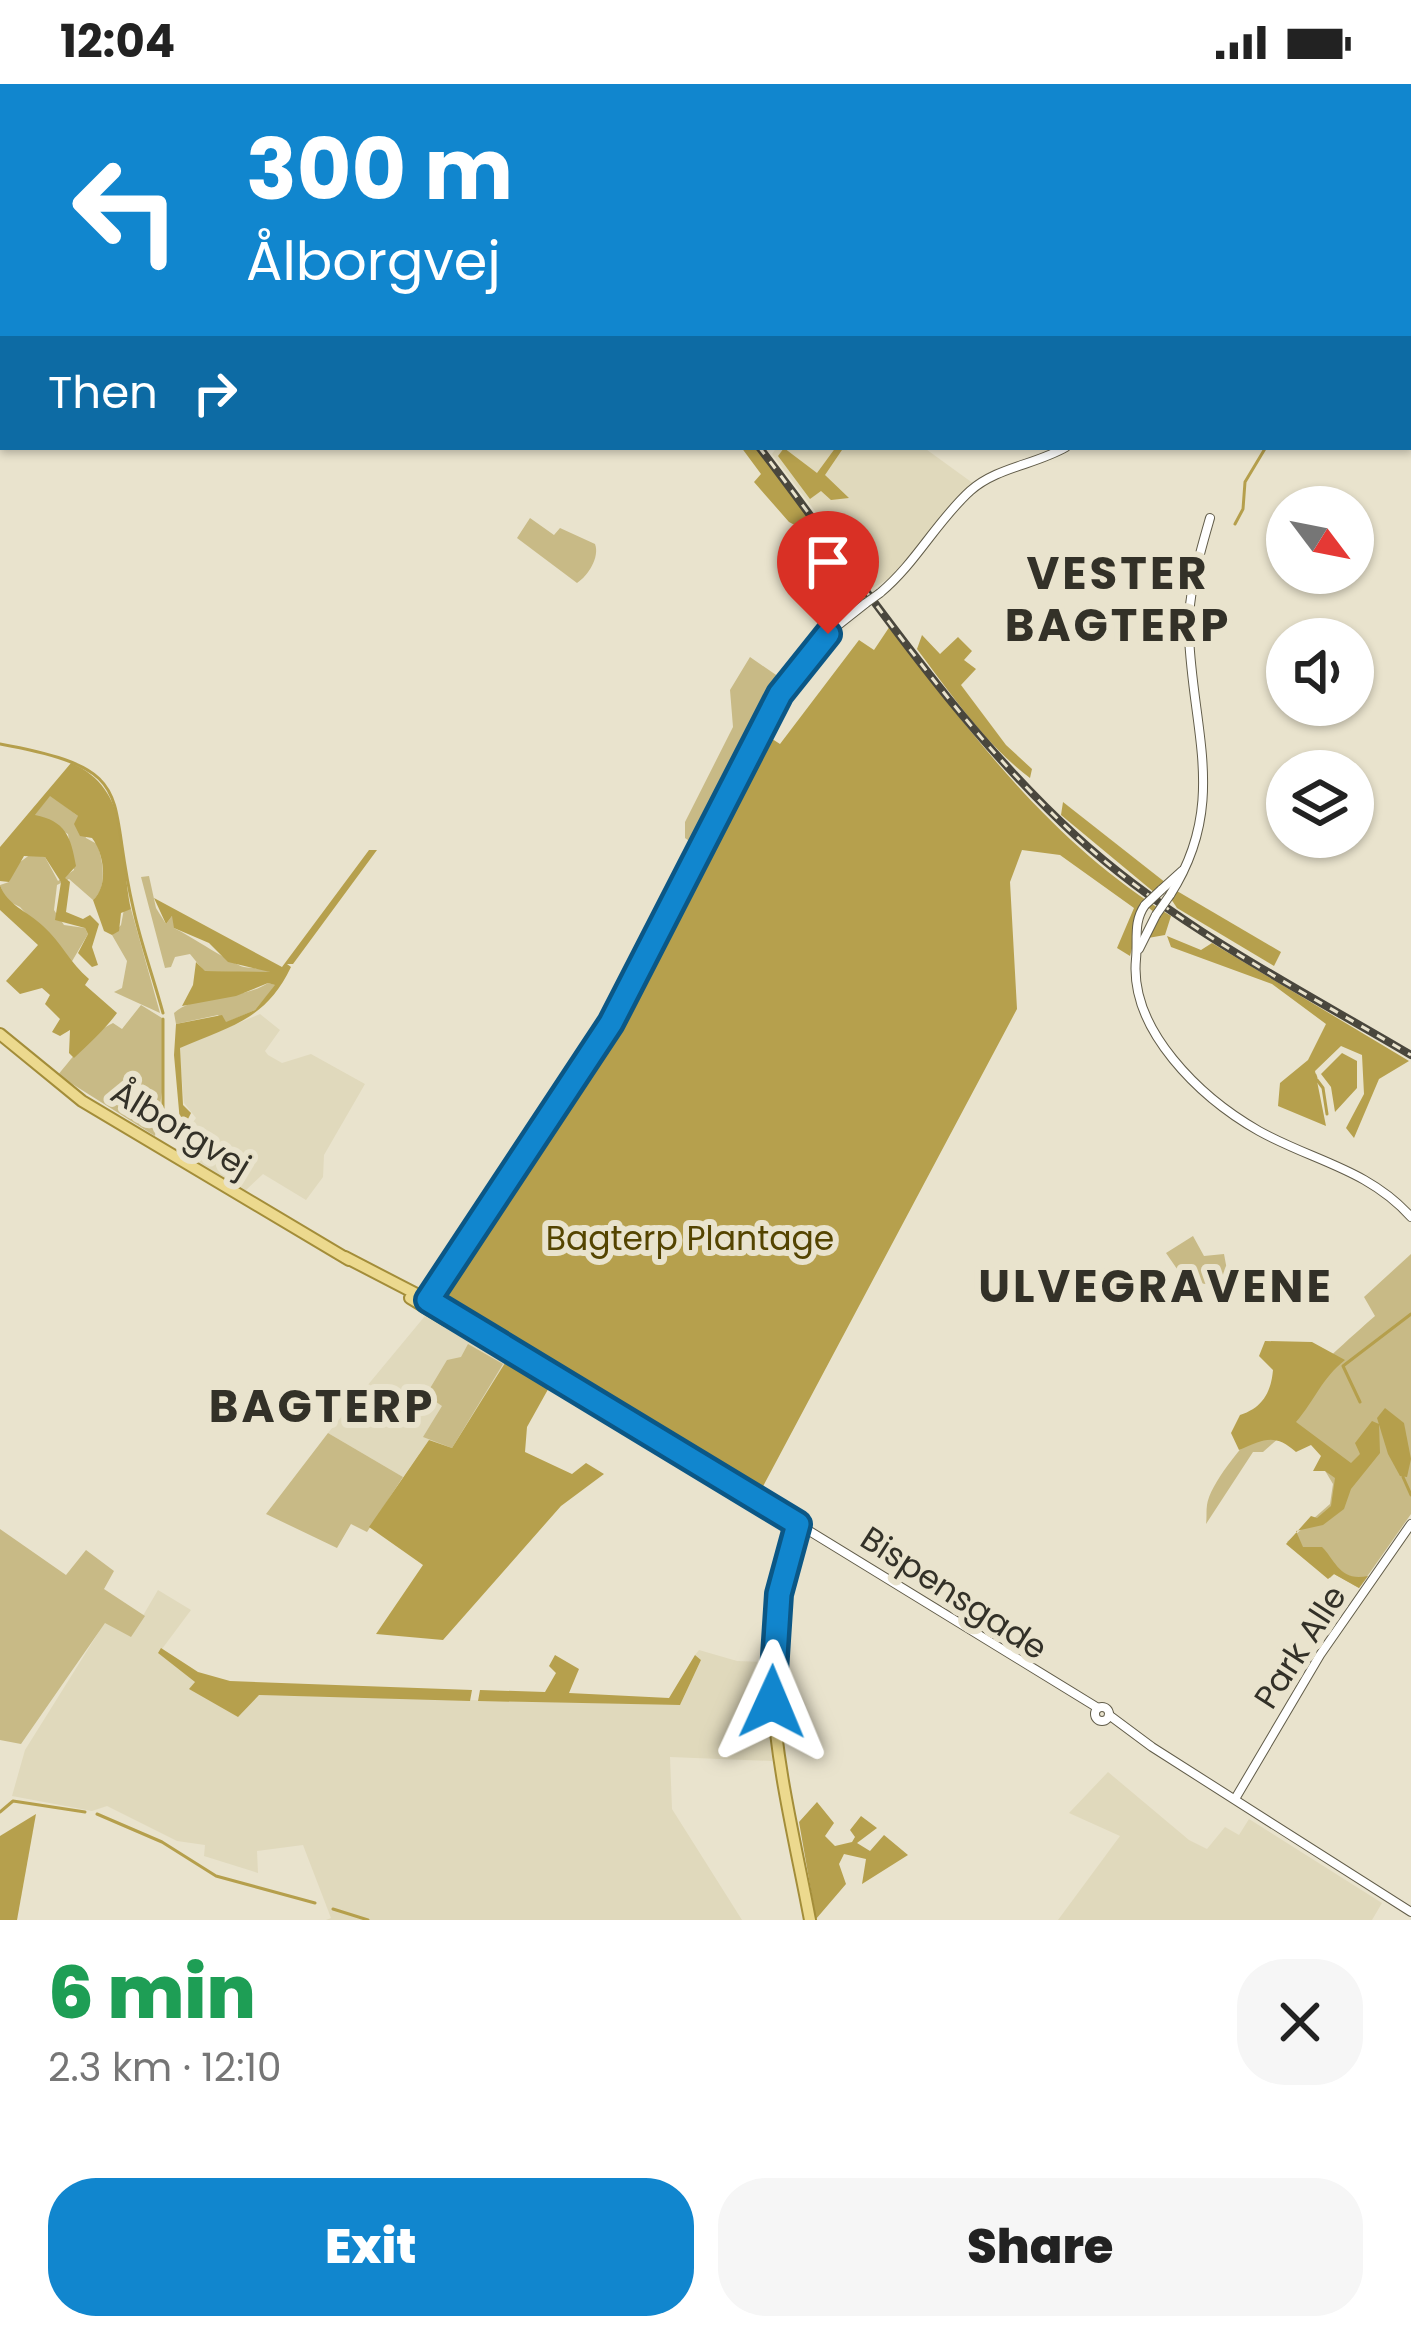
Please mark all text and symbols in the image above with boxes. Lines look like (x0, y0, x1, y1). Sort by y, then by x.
text: 12:04 (60, 10, 175, 73)
text: 300 m (246, 111, 513, 228)
icon: left (48, 132, 204, 288)
text: Ålborgvej (246, 223, 501, 299)
icon: right (182, 360, 248, 426)
text: Then (48, 361, 158, 424)
north arrow (1266, 486, 1374, 594)
map controls (1266, 486, 1374, 858)
pin (777, 511, 879, 634)
icon: arrive (795, 529, 861, 595)
district label: VESTER BAGTERP (1005, 542, 1231, 657)
button: sound (1266, 618, 1374, 726)
button: layers (1266, 750, 1374, 858)
street label: Ålborgvej (102, 1069, 260, 1189)
park label: Bagterp Plantage (546, 1215, 834, 1262)
district label: ULVEGRAVENE (978, 1255, 1334, 1318)
district label: BAGTERP (209, 1375, 435, 1438)
street label: Bispensgade (851, 1515, 1057, 1671)
street label: Park Alle (1243, 1576, 1357, 1718)
position arrow (709, 1639, 835, 1765)
text: 6 min (48, 1942, 256, 2043)
button: close (1237, 1959, 1363, 2085)
text: 2.3 km · 12:10 (48, 2040, 282, 2095)
button: Exit (48, 2178, 694, 2316)
button: Share (718, 2178, 1363, 2316)

